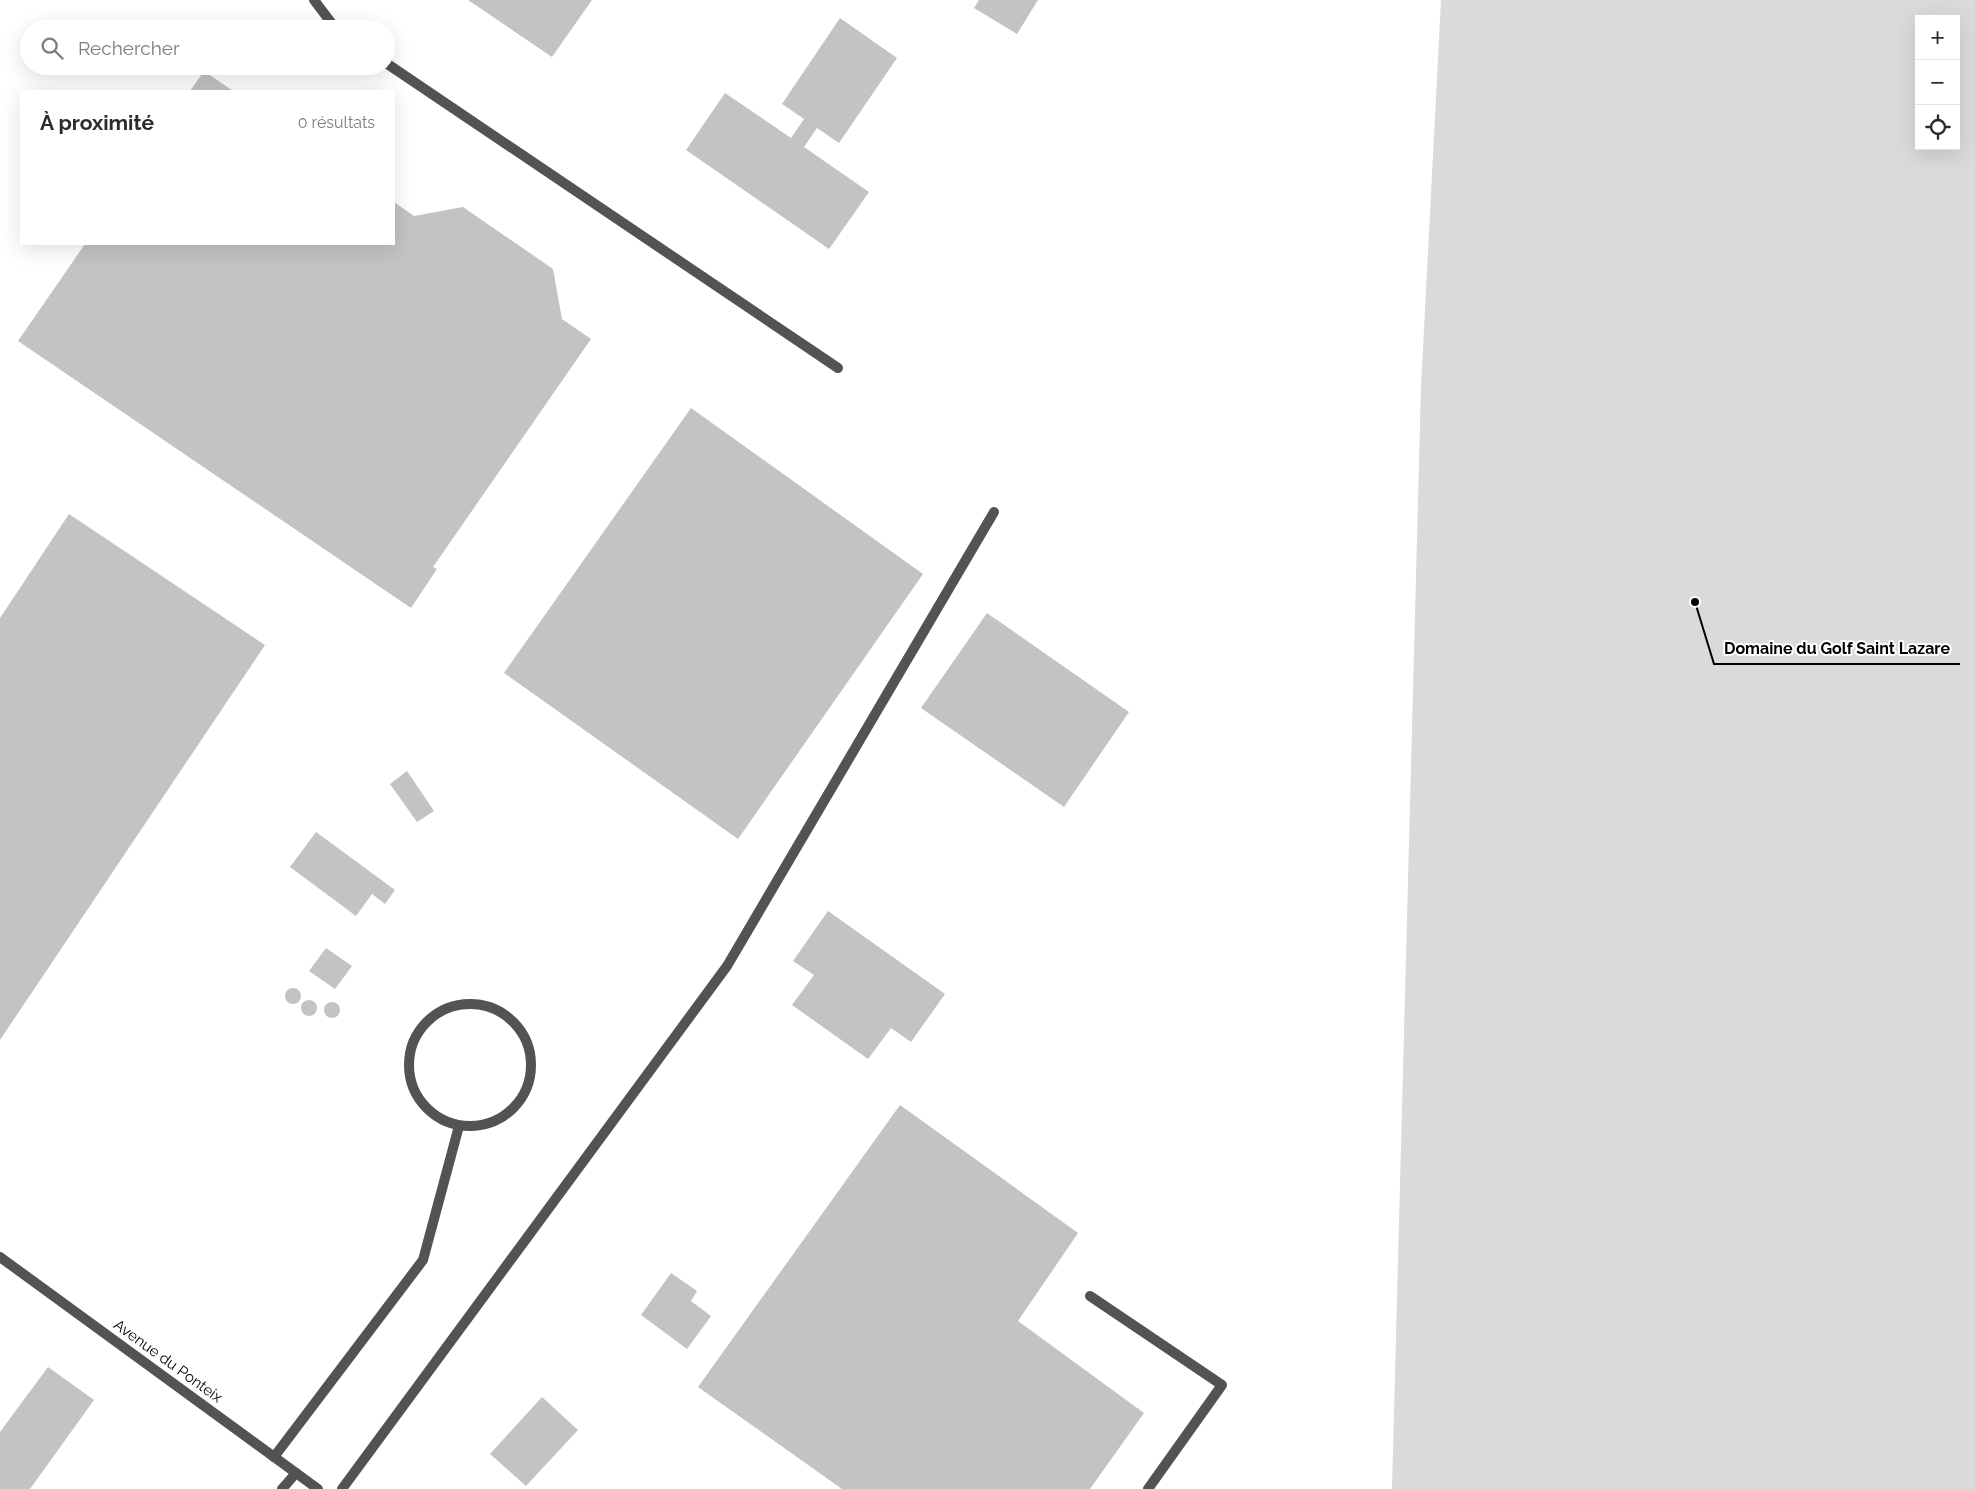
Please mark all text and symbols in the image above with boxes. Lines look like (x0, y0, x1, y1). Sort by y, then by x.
map controls (1915, 15, 1960, 150)
button: + (1915, 15, 1960, 60)
search box (20, 20, 395, 75)
icon: search (38, 34, 66, 62)
text: Rechercher (78, 37, 180, 59)
button: − (1915, 60, 1960, 105)
button: locate (1915, 105, 1960, 150)
text: À proximité (40, 110, 154, 135)
text: 0 résultats (298, 113, 375, 132)
callout: Domaine du Golf Saint Lazare (1714, 633, 1960, 664)
text: Domaine du Golf Saint Lazare (1724, 639, 1950, 658)
street label: Avenue du Ponteix (110, 1316, 226, 1407)

